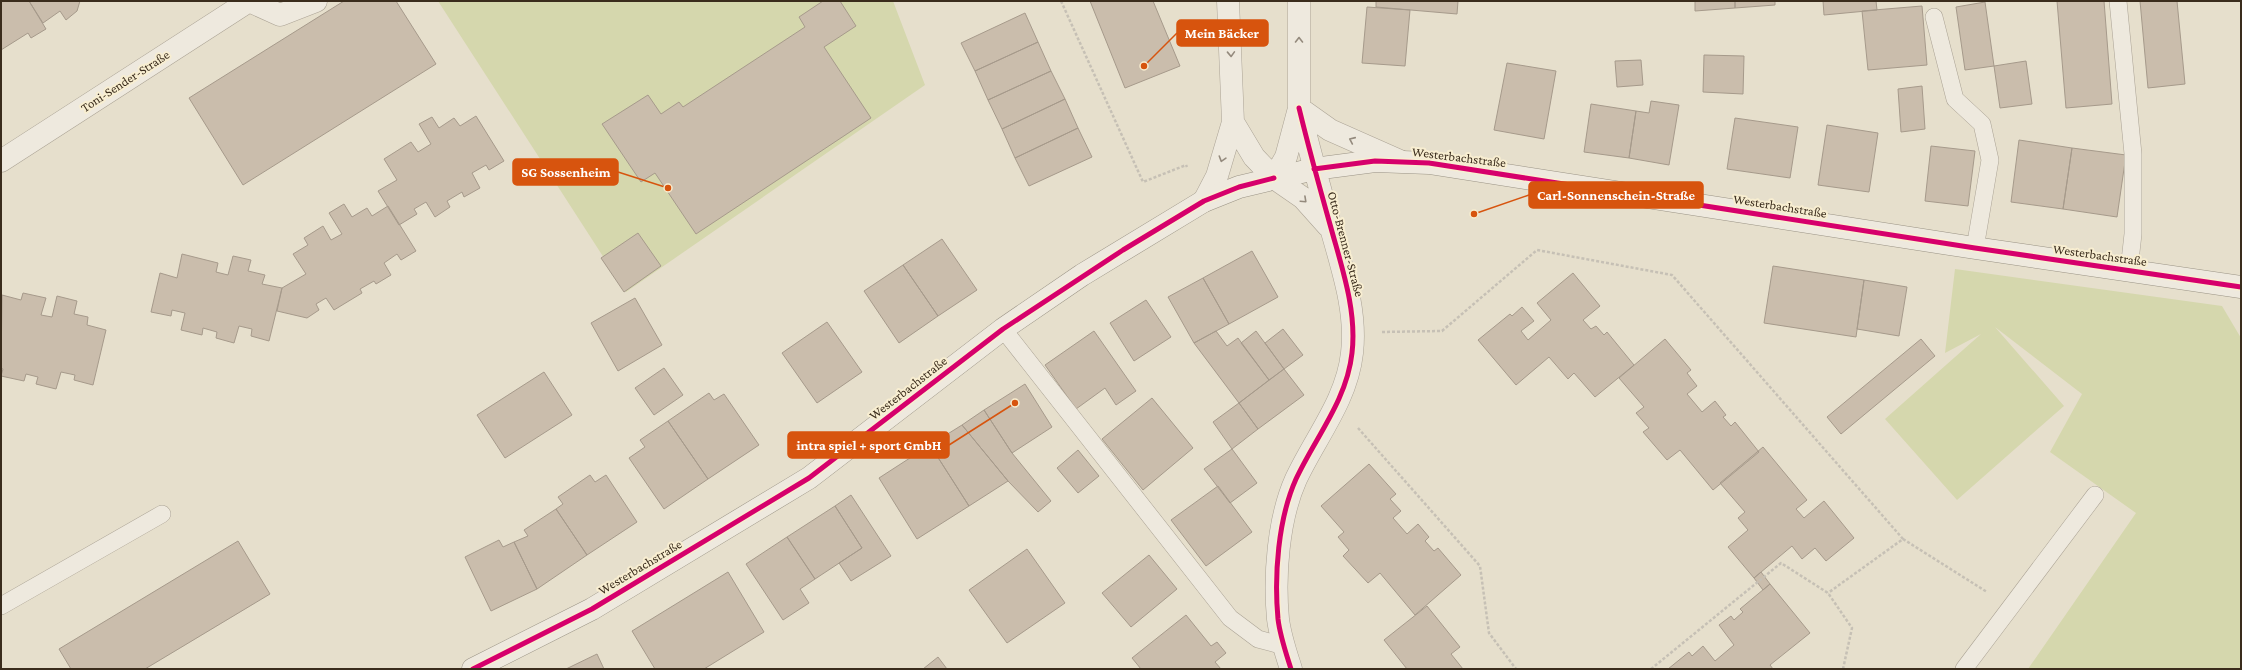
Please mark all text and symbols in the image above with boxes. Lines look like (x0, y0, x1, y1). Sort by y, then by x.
callout: Mein Bäcker (1177, 20, 1268, 46)
text: Mein Bäcker (1185, 25, 1260, 41)
one-way arrow (1295, 37, 1303, 43)
street label: Toni-Sender-Straße (78, 47, 172, 115)
one-way arrow (1227, 51, 1235, 57)
one-way arrow (1348, 136, 1355, 144)
street label: Westerbachstraße (1411, 144, 1507, 170)
one-way arrow (1218, 155, 1227, 162)
callout: SG Sossenheim (513, 159, 618, 185)
text: SG Sossenheim (521, 164, 611, 180)
callout: Carl-Sonnenschein-Straße (1529, 182, 1703, 208)
text: Carl-Sonnenschein-Straße (1537, 187, 1696, 203)
street label: Otto-Brenner-Straße (1325, 190, 1367, 299)
street label: Westerbachstraße (1732, 191, 1828, 221)
one-way arrow (1300, 196, 1307, 203)
street label: Westerbachstraße (2052, 241, 2148, 269)
street label: Westerbachstraße (866, 353, 950, 423)
callout: intra spiel + sport GmbH (788, 432, 949, 458)
text: intra spiel + sport GmbH (797, 437, 942, 453)
street label: Westerbachstraße (596, 536, 685, 598)

